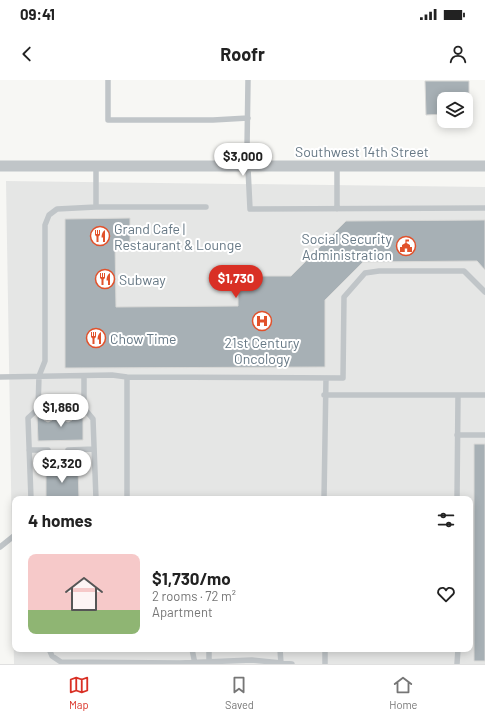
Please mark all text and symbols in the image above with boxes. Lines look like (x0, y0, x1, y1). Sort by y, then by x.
text: 09:41 (20, 5, 55, 23)
icon: back (16, 43, 38, 65)
text: Roofr (220, 43, 265, 65)
icon: person (447, 43, 469, 65)
map controls (437, 92, 473, 128)
button: layers (437, 92, 473, 128)
pin: $3,000 (210, 143, 276, 177)
street label: Southwest 14th Street (295, 143, 429, 160)
text: $3,000 (223, 148, 263, 164)
place label: Grand Cafe | Restaurant & Lounge (114, 220, 242, 253)
restaurant icon: Grand Cafe | Restaurant & Lounge (89, 225, 111, 247)
place label: Social Security Administration (302, 230, 393, 263)
public building icon: Social Security Administration (395, 235, 417, 257)
pin: $1,730 (203, 265, 269, 299)
restaurant icon: Subway (94, 268, 116, 290)
text: $1,730 (218, 270, 254, 286)
place label: Subway (119, 271, 166, 288)
hospital icon: 21st Century Oncology (251, 310, 273, 332)
restaurant icon: Chow Time (85, 327, 107, 349)
place label: Chow Time (110, 330, 176, 347)
place label: 21st Century Oncology (225, 334, 300, 367)
pin: $1,860 (28, 394, 94, 428)
text: $1,860 (43, 399, 79, 415)
pin: $2,320 (29, 450, 95, 484)
text: $2,320 (42, 455, 82, 471)
icon: filters (435, 509, 457, 531)
text: 4 homes (28, 510, 92, 530)
text: $1,730/mo (152, 568, 231, 588)
icon: home (60, 570, 108, 618)
icon: heart (435, 583, 457, 605)
text: 2 rooms · 72 m² (152, 588, 236, 604)
text: Apartment (152, 604, 213, 620)
tab: Map (68, 674, 90, 711)
tab: Saved (225, 674, 254, 711)
tab: Home (389, 674, 417, 711)

